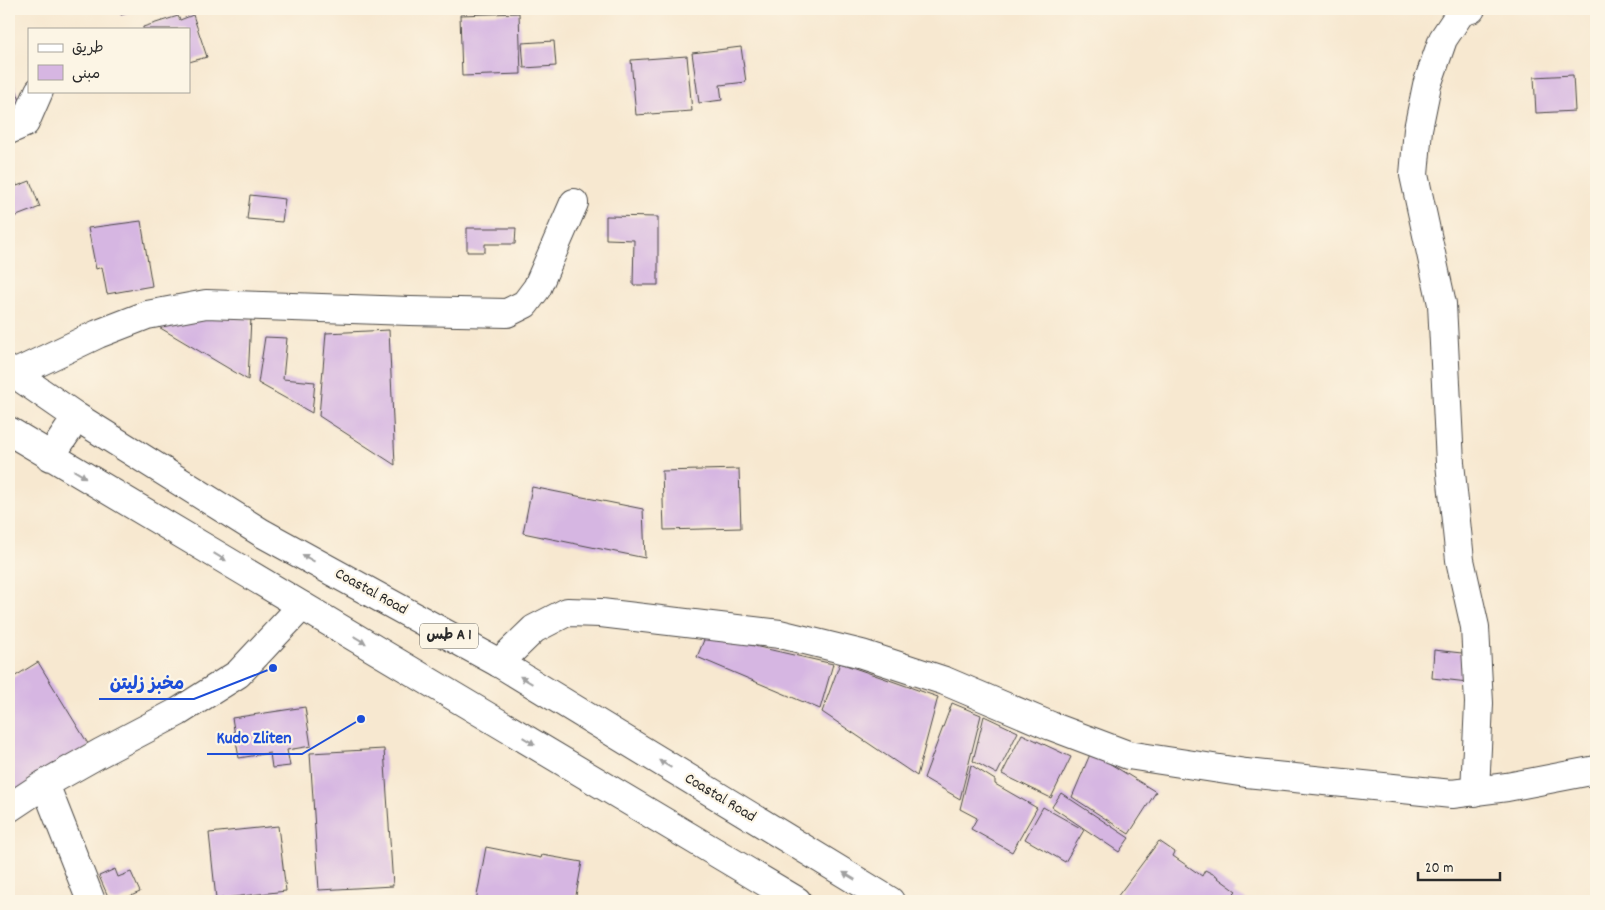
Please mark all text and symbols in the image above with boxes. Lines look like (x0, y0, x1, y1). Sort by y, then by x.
legend (28, 28, 190, 92)
text: طريق (72, 38, 104, 60)
text: مبنى (72, 64, 100, 86)
one-way arrow (74, 470, 87, 479)
one-way arrow (214, 553, 227, 562)
one-way arrow (301, 554, 315, 562)
street label: Coastal Road (330, 563, 412, 621)
road number: طس A 1 (420, 624, 478, 648)
one-way arrow (353, 636, 366, 645)
callout: مخبز زليتن (99, 666, 194, 699)
text: مخبز زليتن (110, 673, 184, 698)
one-way arrow (520, 675, 533, 684)
callout: Kudo Zliten (207, 721, 302, 754)
text: Kudo Zliten (216, 727, 292, 752)
one-way arrow (523, 737, 536, 746)
one-way arrow (658, 760, 671, 769)
street label: Coastal Road (680, 768, 760, 828)
scale bar (1418, 850, 1500, 882)
text: 20 m (1425, 858, 1453, 880)
one-way arrow (842, 871, 855, 880)

